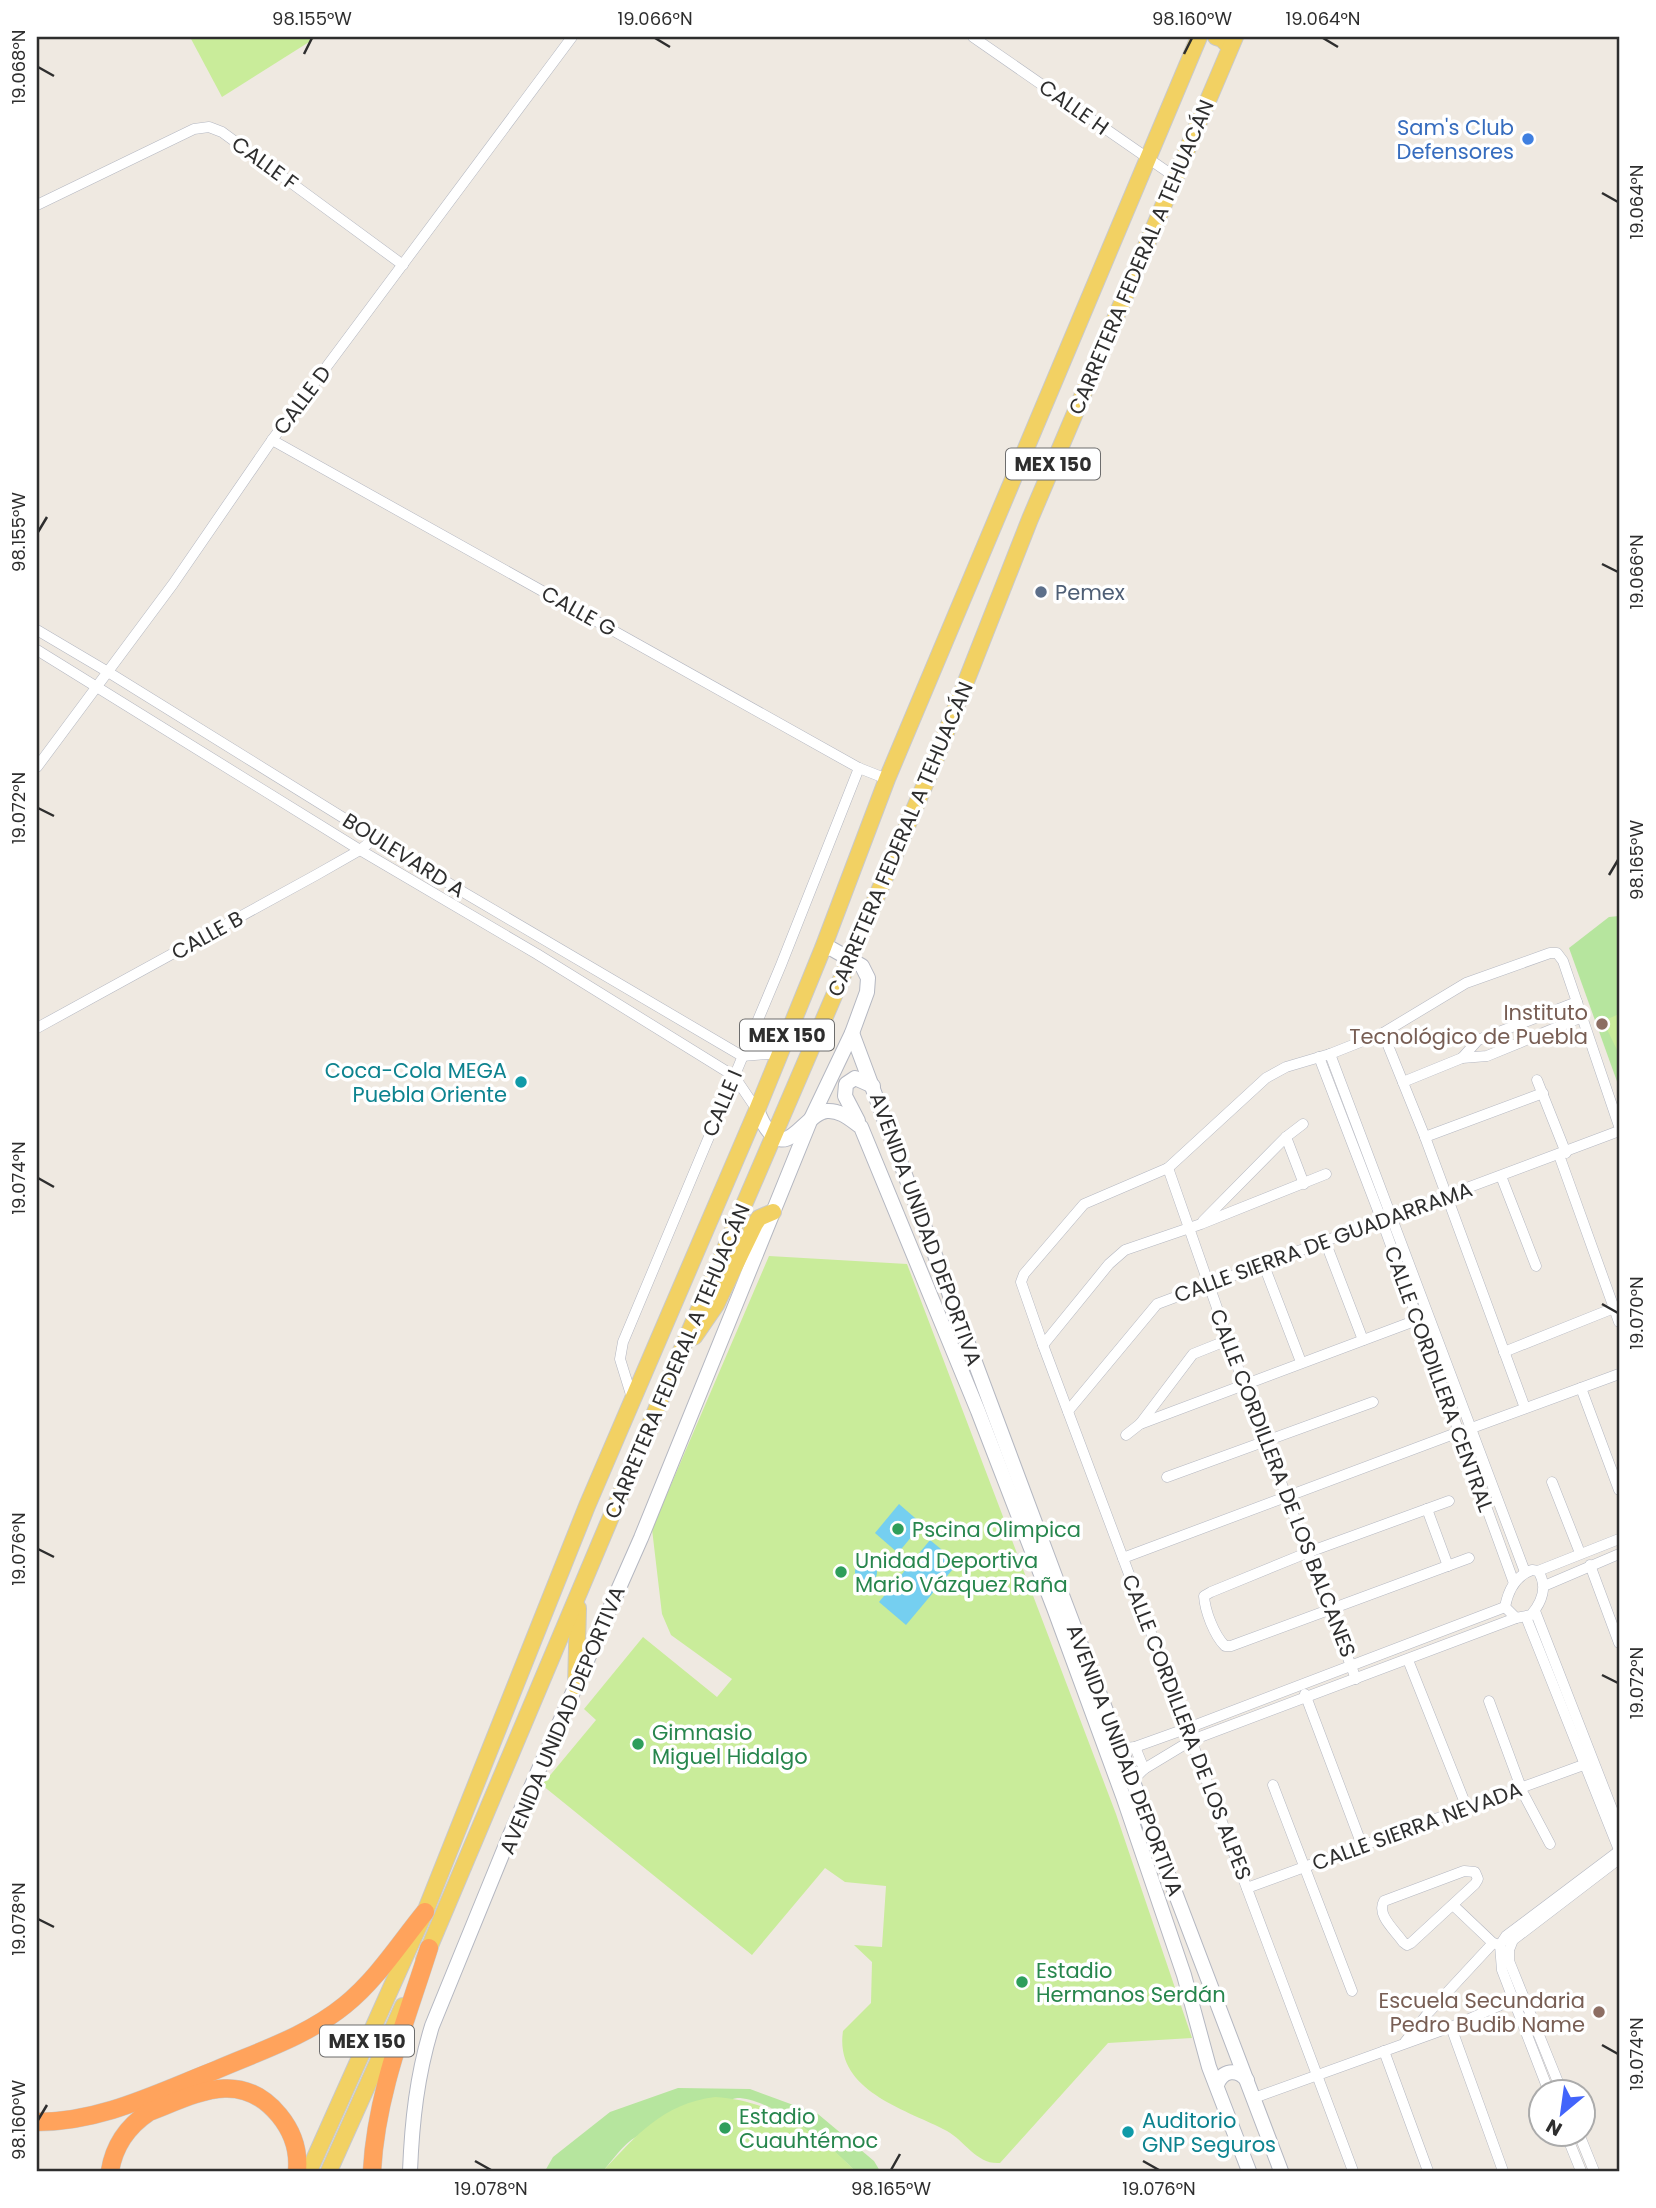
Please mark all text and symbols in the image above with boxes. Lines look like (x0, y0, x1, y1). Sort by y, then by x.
text: 98.155°W (272, 6, 352, 31)
text: 19.066°N (617, 6, 693, 31)
text: 98.160°W (1152, 6, 1232, 31)
text: 19.064°N (1286, 6, 1360, 31)
text: 19.068°N (6, 29, 31, 105)
street label: CALLE H (1033, 72, 1115, 142)
street label: CARRETERA FEDERAL A TEHUACÁN (1061, 95, 1221, 419)
place label: Sam's Club Defensores (1397, 113, 1514, 166)
street label: CALLE F (226, 129, 304, 197)
marker: Sam's Club Defensores (1520, 131, 1536, 147)
text: 19.064°N (1624, 165, 1649, 239)
street label: CALLE D (266, 359, 338, 441)
road number: MEX 150 (1006, 449, 1100, 480)
text: 98.155°W (6, 492, 31, 572)
text: 19.066°N (1624, 534, 1649, 610)
place label: Pemex (1055, 578, 1125, 607)
street label: CALLE G (536, 579, 622, 643)
marker: Pemex (1033, 584, 1049, 600)
street label: CARRETERA FEDERAL A TEHUACÁN (820, 677, 980, 1001)
text: 19.072°N (6, 772, 31, 844)
street label: BOULEVARD A (337, 806, 471, 904)
text: 98.165°W (1624, 820, 1649, 900)
street label: CALLE B (166, 903, 248, 967)
place label: Instituto Tecnológico de Puebla (1349, 998, 1588, 1051)
marker: Instituto Tecnológico de Puebla (1594, 1016, 1610, 1032)
road number: MEX 150 (740, 1020, 834, 1050)
place label: Coca-Cola MEGA Puebla Oriente (325, 1056, 507, 1109)
street label: CALLE I (695, 1065, 749, 1141)
marker: Coca-Cola MEGA Puebla Oriente (513, 1074, 529, 1090)
street label: AVENIDA UNIDAD DEPORTIVA (863, 1088, 989, 1370)
text: 19.074°N (6, 1141, 31, 1215)
street label: CALLE SIERRA DE GUADARRAMA (1170, 1174, 1476, 1310)
street label: CARRETERA FEDERAL A TEHUACÁN (597, 1199, 757, 1523)
street label: CALLE CORDILLERA CENTRAL (1377, 1242, 1501, 1516)
text: 19.070°N (1624, 1276, 1649, 1350)
street label: CALLE CORDILLERA DE LOS BALCANES (1203, 1305, 1363, 1661)
text: 19.076°N (6, 1512, 31, 1586)
place label: Pscina Olimpica (912, 1515, 1081, 1544)
marker: Pscina Olimpica (890, 1521, 906, 1537)
place label: Unidad Deportiva Mario Vázquez Raña (855, 1546, 1068, 1599)
marker: Unidad Deportiva Mario Vázquez Raña (833, 1564, 849, 1580)
street label: CALLE CORDILLERA DE LOS ALPES (1115, 1570, 1259, 1884)
street label: AVENIDA UNIDAD DEPORTIVA (492, 1581, 632, 1859)
street label: AVENIDA UNIDAD DEPORTIVA (1060, 1620, 1190, 1900)
text: 19.072°N (1624, 1647, 1649, 1719)
place label: Gimnasio Miguel Hidalgo (652, 1718, 808, 1771)
marker: Gimnasio Miguel Hidalgo (630, 1736, 646, 1752)
street label: CALLE SIERRA NEVADA (1308, 1775, 1526, 1877)
text: 19.078°N (6, 1882, 31, 1956)
place label: Estadio Hermanos Serdán (1036, 1956, 1226, 2009)
marker: Estadio Hermanos Serdán (1014, 1974, 1030, 1990)
place label: Escuela Secundaria Pedro Budib Name (1379, 1986, 1585, 2039)
marker: Escuela Secundaria Pedro Budib Name (1591, 2004, 1607, 2020)
text: 19.074°N (1624, 2017, 1649, 2091)
road number: MEX 150 (320, 2025, 414, 2056)
north arrow (1526, 2078, 1596, 2148)
text: 98.160°W (6, 2080, 31, 2160)
place label: Estadio Cuauhtémoc (739, 2102, 878, 2155)
place label: Auditorio GNP Seguros (1142, 2106, 1276, 2159)
text: N (1541, 2112, 1567, 2143)
marker: Estadio Cuauhtémoc (717, 2120, 733, 2136)
marker: Auditorio GNP Seguros (1120, 2124, 1136, 2140)
text: 19.078°N (454, 2176, 528, 2201)
text: 98.165°W (851, 2176, 931, 2201)
text: 19.076°N (1122, 2176, 1196, 2201)

